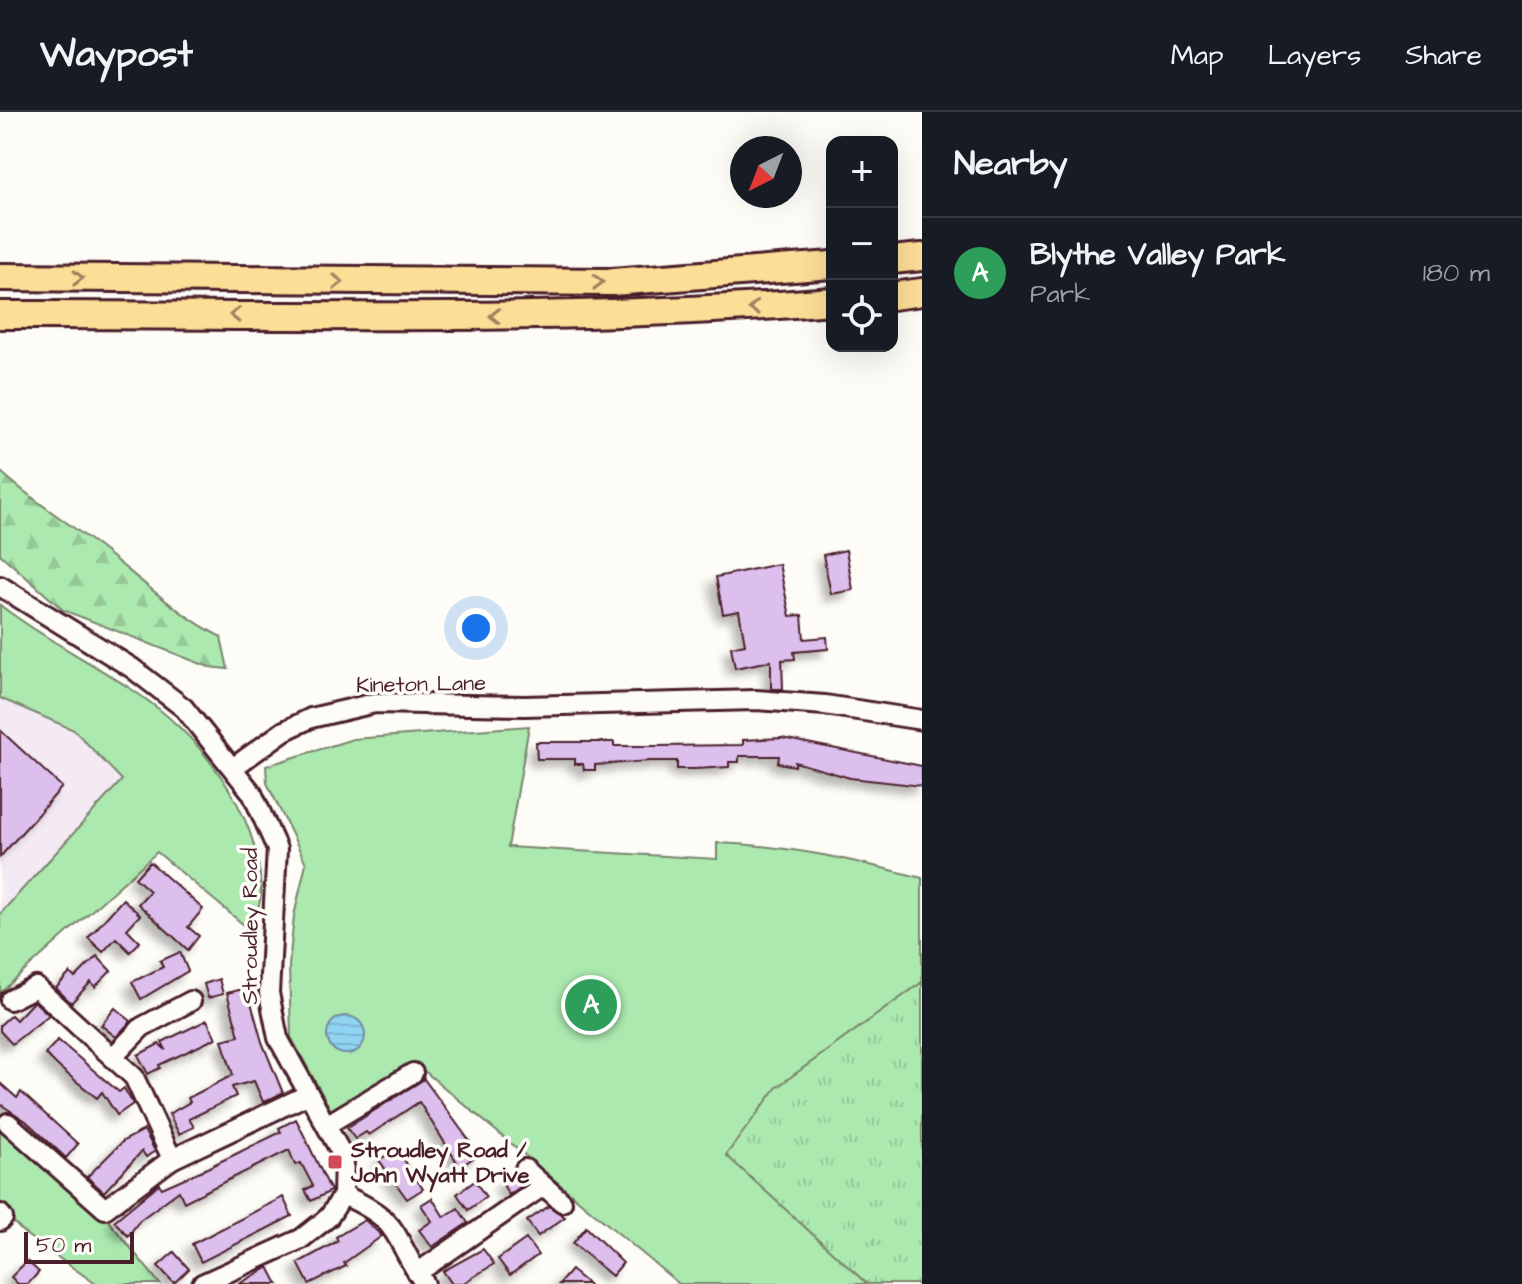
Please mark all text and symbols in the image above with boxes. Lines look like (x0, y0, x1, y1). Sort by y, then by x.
text: Waypost (40, 29, 193, 81)
text: Map (1171, 36, 1224, 75)
text: Layers (1268, 36, 1361, 75)
text: Share (1405, 36, 1482, 75)
north arrow (730, 136, 802, 208)
map controls (826, 136, 898, 352)
button: + (826, 136, 898, 208)
text: Nearby (954, 140, 1068, 188)
button: − (826, 208, 898, 280)
text: Blythe Valley Park (1030, 234, 1285, 276)
text: A (972, 255, 988, 291)
text: 180 m (1423, 255, 1490, 291)
one-way arrow (72, 269, 85, 287)
one-way arrow (332, 273, 345, 291)
one-way arrow (592, 273, 605, 291)
text: Park (1030, 276, 1090, 312)
button: locate (826, 280, 898, 352)
one-way arrow (747, 299, 760, 316)
one-way arrow (228, 307, 241, 324)
one-way arrow (488, 308, 501, 325)
your location (456, 608, 496, 648)
street label: Kineton Lane (356, 668, 486, 701)
street label: Stroudley Road (235, 848, 267, 1004)
pin: A (565, 975, 617, 1035)
place label: Stroudley Road / John Wyatt Drive (350, 1135, 529, 1193)
marker: Stroudley Road / John Wyatt Drive (326, 1153, 344, 1171)
scale bar (24, 1228, 134, 1264)
text: 50 m (36, 1230, 91, 1261)

